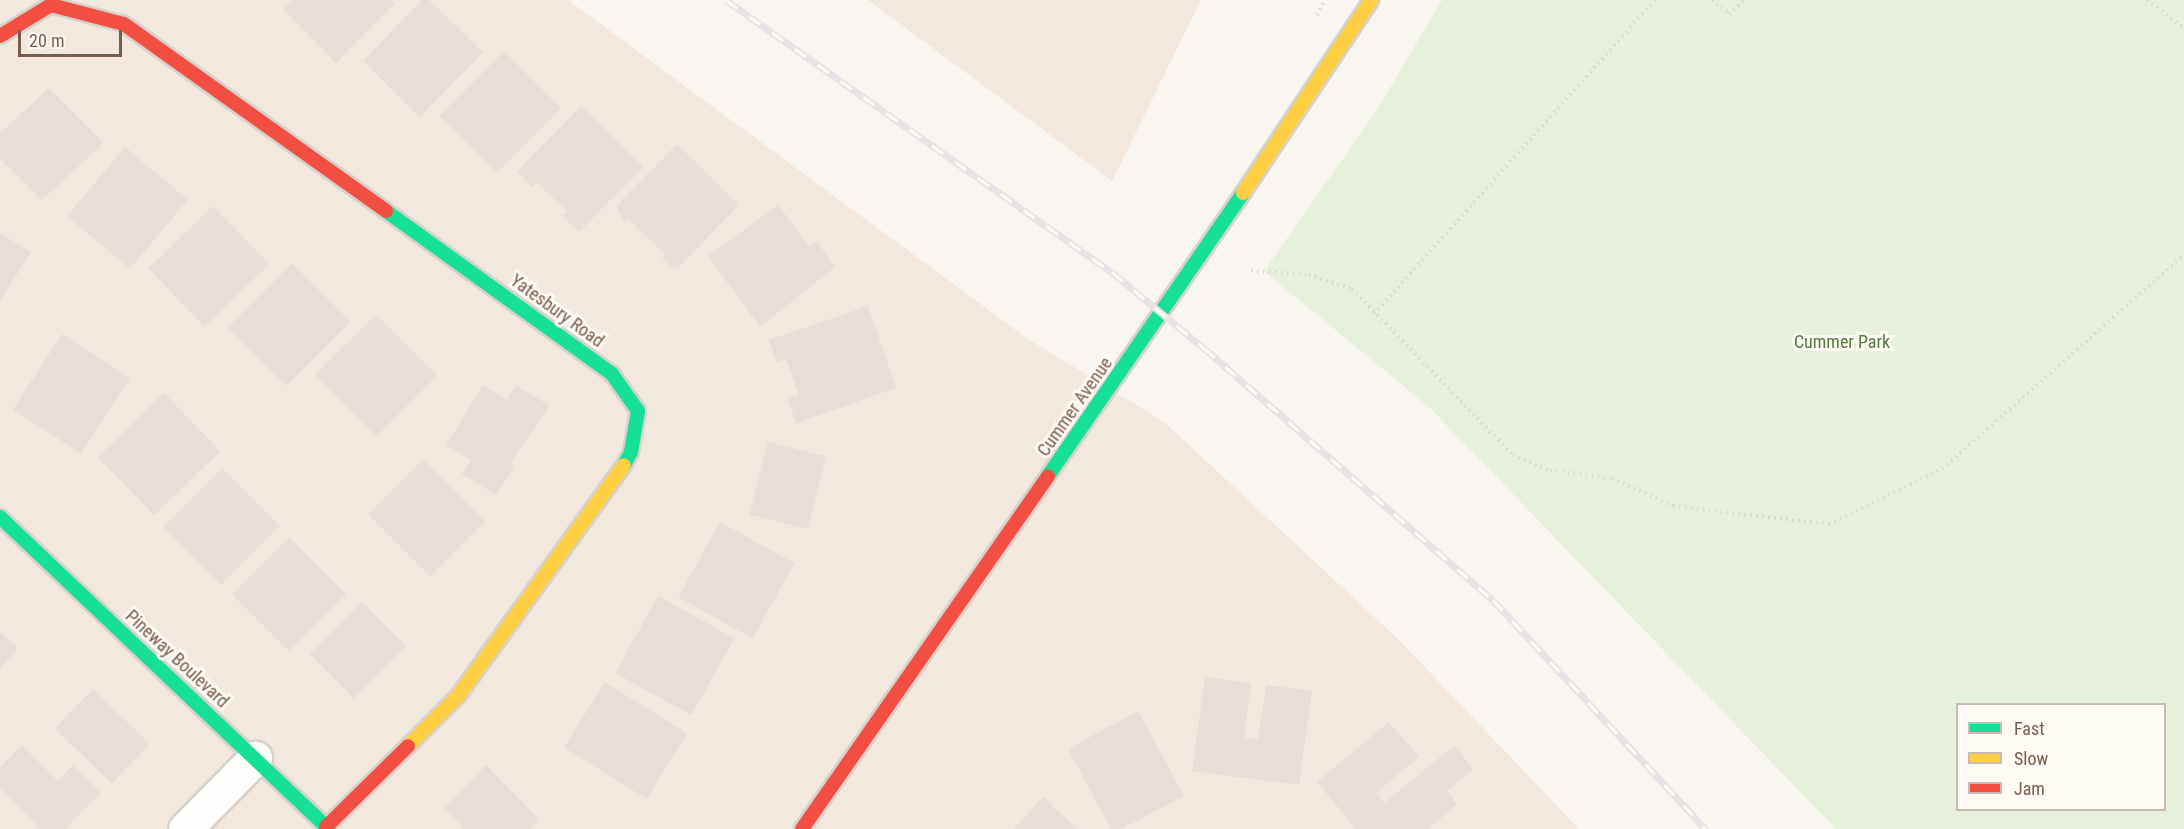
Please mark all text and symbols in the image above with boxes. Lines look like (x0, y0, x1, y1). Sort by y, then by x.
scale bar (21, 18, 124, 56)
text: 20 m (29, 30, 64, 51)
street label: Yatesbury Road (506, 270, 608, 352)
park label: Cummer Park (1794, 331, 1890, 353)
street label: Cummer Avenue (1033, 353, 1117, 461)
street label: Pineway Boulevard (121, 606, 233, 712)
legend (1956, 703, 2166, 811)
text: Fast (2014, 718, 2045, 739)
text: Slow (2014, 748, 2048, 769)
text: Jam (2014, 778, 2045, 799)

